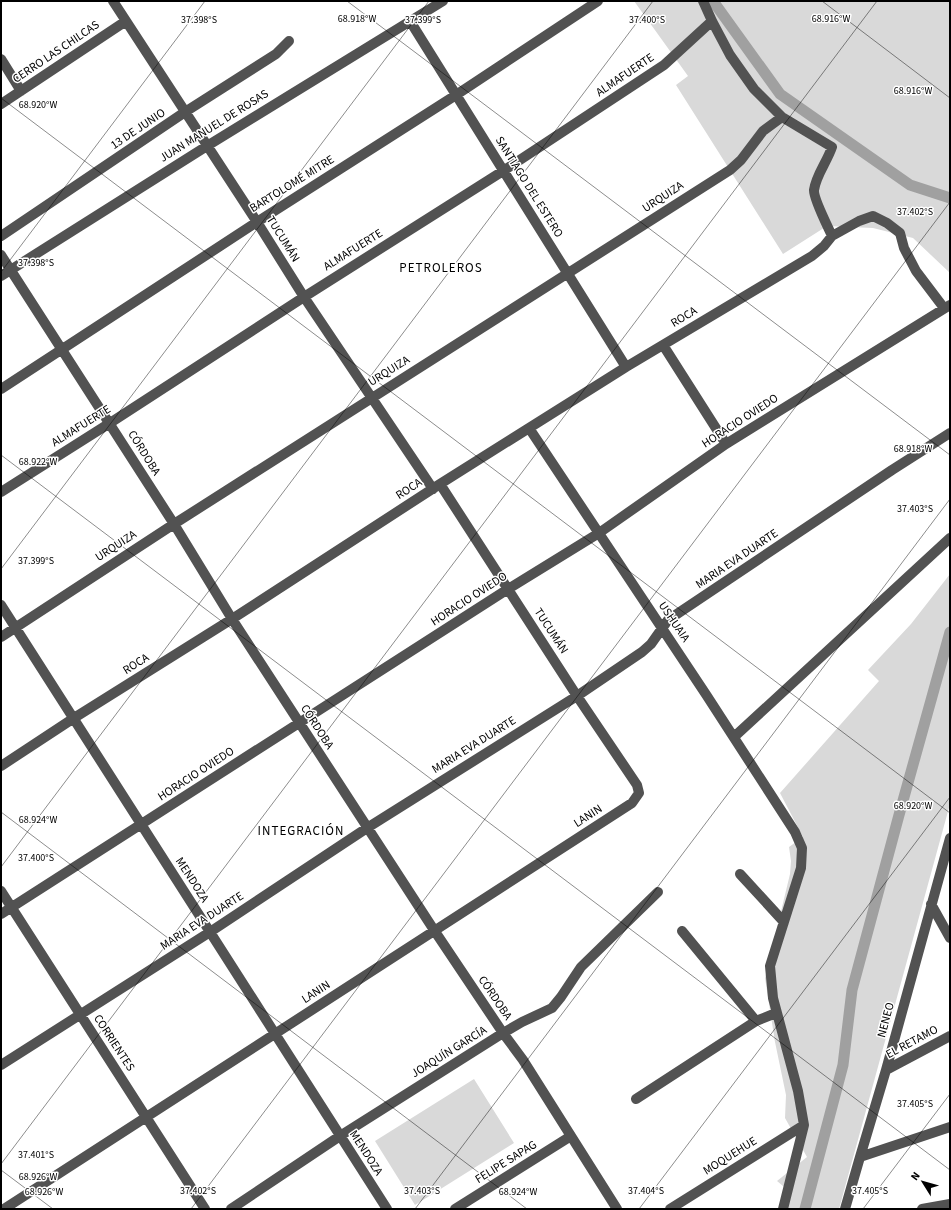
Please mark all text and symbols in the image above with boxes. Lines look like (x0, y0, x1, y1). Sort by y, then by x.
text: 68.918°W (338, 12, 376, 26)
text: 68.916°W (812, 12, 850, 26)
text: 37.398°S (181, 13, 217, 27)
text: 37.399°S (405, 13, 441, 27)
text: 37.400°S (629, 13, 665, 27)
street label: CERRO LAS CHILCAS (9, 17, 103, 87)
street label: ALMAFUERTE (592, 49, 658, 101)
text: 68.916°W (894, 84, 932, 98)
street label: JUAN MANUEL DE ROSAS (156, 86, 272, 166)
text: 68.920°W (19, 98, 57, 112)
street label: 13 DE JUNIO (107, 104, 169, 154)
street label: SANTIAGO DEL ESTERO (491, 133, 567, 241)
street label: BARTOLOMÉ MITRE (246, 151, 338, 217)
street label: URQUIZA (639, 177, 687, 217)
text: 37.402°S (897, 205, 933, 219)
street label: TUCUMÁN (262, 213, 304, 265)
street label: ALMAFUERTE (320, 225, 386, 275)
text: 37.398°S (18, 256, 54, 270)
district label: PETROLEROS (399, 259, 483, 277)
street label: ROCA (668, 302, 701, 332)
street label: URQUIZA (365, 351, 414, 390)
street label: HORACIO OVIEDO (698, 390, 782, 452)
street label: ALMAFUERTE (48, 401, 114, 451)
street label: CÓRDOBA (123, 427, 165, 479)
text: 68.918°W (894, 442, 932, 456)
text: 68.922°W (19, 455, 57, 469)
street label: ROCA (393, 474, 426, 504)
text: 37.403°S (897, 502, 933, 516)
street label: MARIA EVA DUARTE (692, 525, 782, 593)
street label: URQUIZA (92, 526, 140, 566)
text: 37.399°S (18, 554, 54, 568)
street label: HORACIO OVIEDO (427, 568, 511, 630)
street label: USHUAIA (654, 598, 694, 646)
street label: TUCUMÁN (530, 605, 572, 657)
street label: ROCA (120, 649, 153, 679)
street label: CÓRDOBA (296, 701, 338, 753)
street label: MARIA EVA DUARTE (429, 712, 519, 778)
street label: HORACIO OVIEDO (154, 743, 238, 805)
text: 68.920°W (894, 799, 932, 813)
street label: LANIN (570, 800, 606, 832)
text: 68.924°W (19, 813, 57, 827)
district label: INTEGRACIÓN (258, 822, 344, 840)
text: 37.400°S (18, 851, 54, 865)
street label: MENDOZA (171, 854, 213, 906)
street label: MARIA EVA DUARTE (157, 888, 247, 954)
street label: CÓRDOBA (474, 972, 516, 1024)
street label: LANIN (298, 976, 334, 1008)
street label: NENEO (873, 1000, 899, 1040)
street label: CORRIENTES (89, 1011, 139, 1075)
street label: EL RETAMO (883, 1021, 941, 1063)
street label: JOAQUÍN GARCÍA (408, 1022, 490, 1082)
text: 37.405°S (897, 1097, 933, 1111)
street label: MENDOZA (345, 1127, 387, 1179)
street label: MOQUEHUE (700, 1133, 760, 1179)
street label: FELIPE SAPAG (472, 1136, 540, 1188)
text: 37.401°S (18, 1148, 54, 1162)
north arrow (903, 1162, 943, 1202)
text: N (907, 1169, 924, 1184)
text: 68.926°W (19, 1170, 57, 1184)
text: 37.402°S (180, 1184, 216, 1198)
text: 37.403°S (404, 1184, 440, 1198)
text: 37.404°S (628, 1184, 664, 1198)
text: 37.405°S (852, 1184, 888, 1198)
text: 68.926°W (25, 1185, 63, 1199)
text: 68.924°W (499, 1185, 537, 1199)

